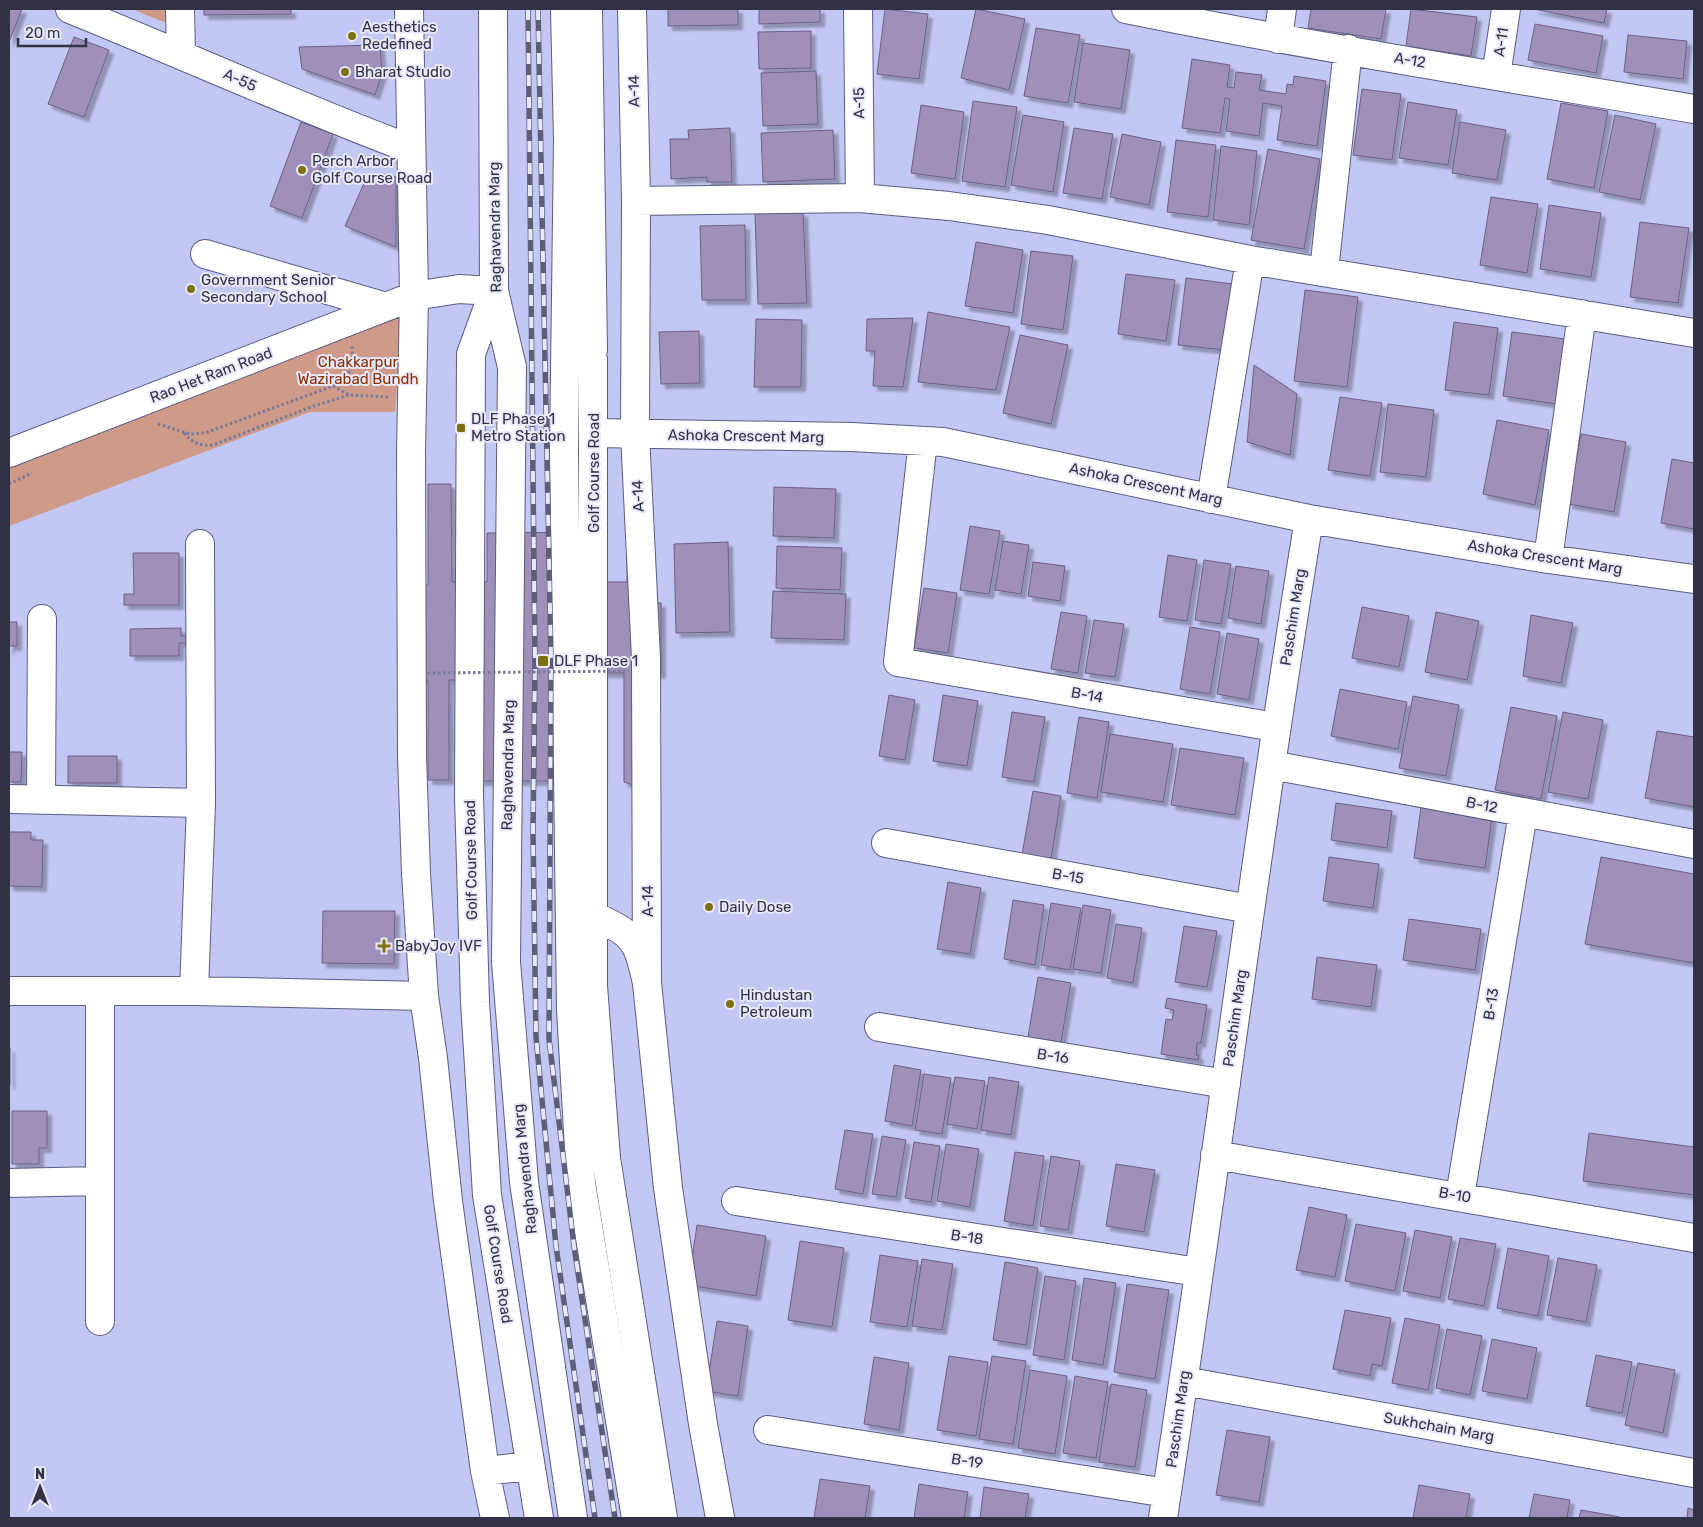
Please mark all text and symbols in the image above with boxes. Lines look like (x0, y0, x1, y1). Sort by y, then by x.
scale bar (18, 15, 85, 47)
place label: Aesthetics Redefined (362, 18, 437, 53)
text: 20 m (25, 24, 60, 42)
street label: A-11 (1490, 26, 1512, 58)
marker: Aesthetics Redefined (346, 30, 358, 42)
street label: A-12 (1393, 48, 1427, 72)
place label: Bharat Studio (355, 63, 451, 81)
street label: A-55 (221, 65, 260, 95)
marker: Bharat Studio (339, 66, 351, 78)
street label: A-14 (625, 75, 643, 107)
street label: A-15 (850, 87, 868, 119)
place label: Perch Arbor Golf Course Road (312, 152, 432, 187)
street label: Raghavendra Marg (485, 161, 505, 293)
marker: Perch Arbor Golf Course Road (296, 164, 308, 176)
place label: Government Senior Secondary School (201, 271, 336, 306)
marker: Government Senior Secondary School (185, 283, 197, 295)
street label: Rao Het Ram Road (147, 343, 275, 407)
park label: Chakkarpur Wazirabad Bundh (297, 353, 419, 388)
place label: DLF Phase 1 Metro Station (471, 410, 566, 445)
street label: Golf Course Road (585, 413, 603, 533)
marker: DLF Phase 1 Metro Station (455, 422, 467, 434)
street label: Ashoka Crescent Marg (668, 426, 824, 446)
street label: Ashoka Crescent Marg (1068, 459, 1224, 509)
street label: A-14 (628, 479, 648, 513)
street label: Ashoka Crescent Marg (1466, 536, 1624, 578)
street label: Paschim Marg (1276, 567, 1310, 667)
place label: DLF Phase 1 (554, 652, 638, 670)
marker: DLF Phase 1 (536, 654, 550, 668)
street label: B-14 (1069, 683, 1105, 707)
street label: Raghavendra Marg (498, 699, 518, 831)
street label: B-12 (1465, 793, 1500, 817)
street label: Golf Course Road (461, 800, 481, 920)
street label: B-15 (1051, 864, 1085, 888)
street label: A-14 (639, 885, 657, 917)
place label: Daily Dose (719, 898, 791, 916)
marker: Daily Dose (703, 901, 715, 913)
place label: BabyJoy IVF (395, 937, 482, 955)
marker: BabyJoy IVF (377, 939, 391, 953)
street label: Paschim Marg (1219, 968, 1251, 1068)
place label: Hindustan Petroleum (740, 986, 812, 1021)
street label: B-13 (1480, 987, 1502, 1021)
marker: Hindustan Petroleum (724, 998, 736, 1010)
street label: B-16 (1036, 1045, 1070, 1067)
street label: Raghavendra Marg (509, 1103, 541, 1235)
street label: B-10 (1437, 1183, 1473, 1207)
street label: Golf Course Road (480, 1203, 516, 1325)
street label: B-18 (949, 1226, 985, 1248)
street label: Paschim Marg (1162, 1369, 1194, 1469)
street label: Sukhchain Marg (1382, 1408, 1496, 1446)
street label: B-19 (950, 1450, 984, 1472)
north arrow (15, 1462, 65, 1512)
text: N (35, 1466, 45, 1483)

